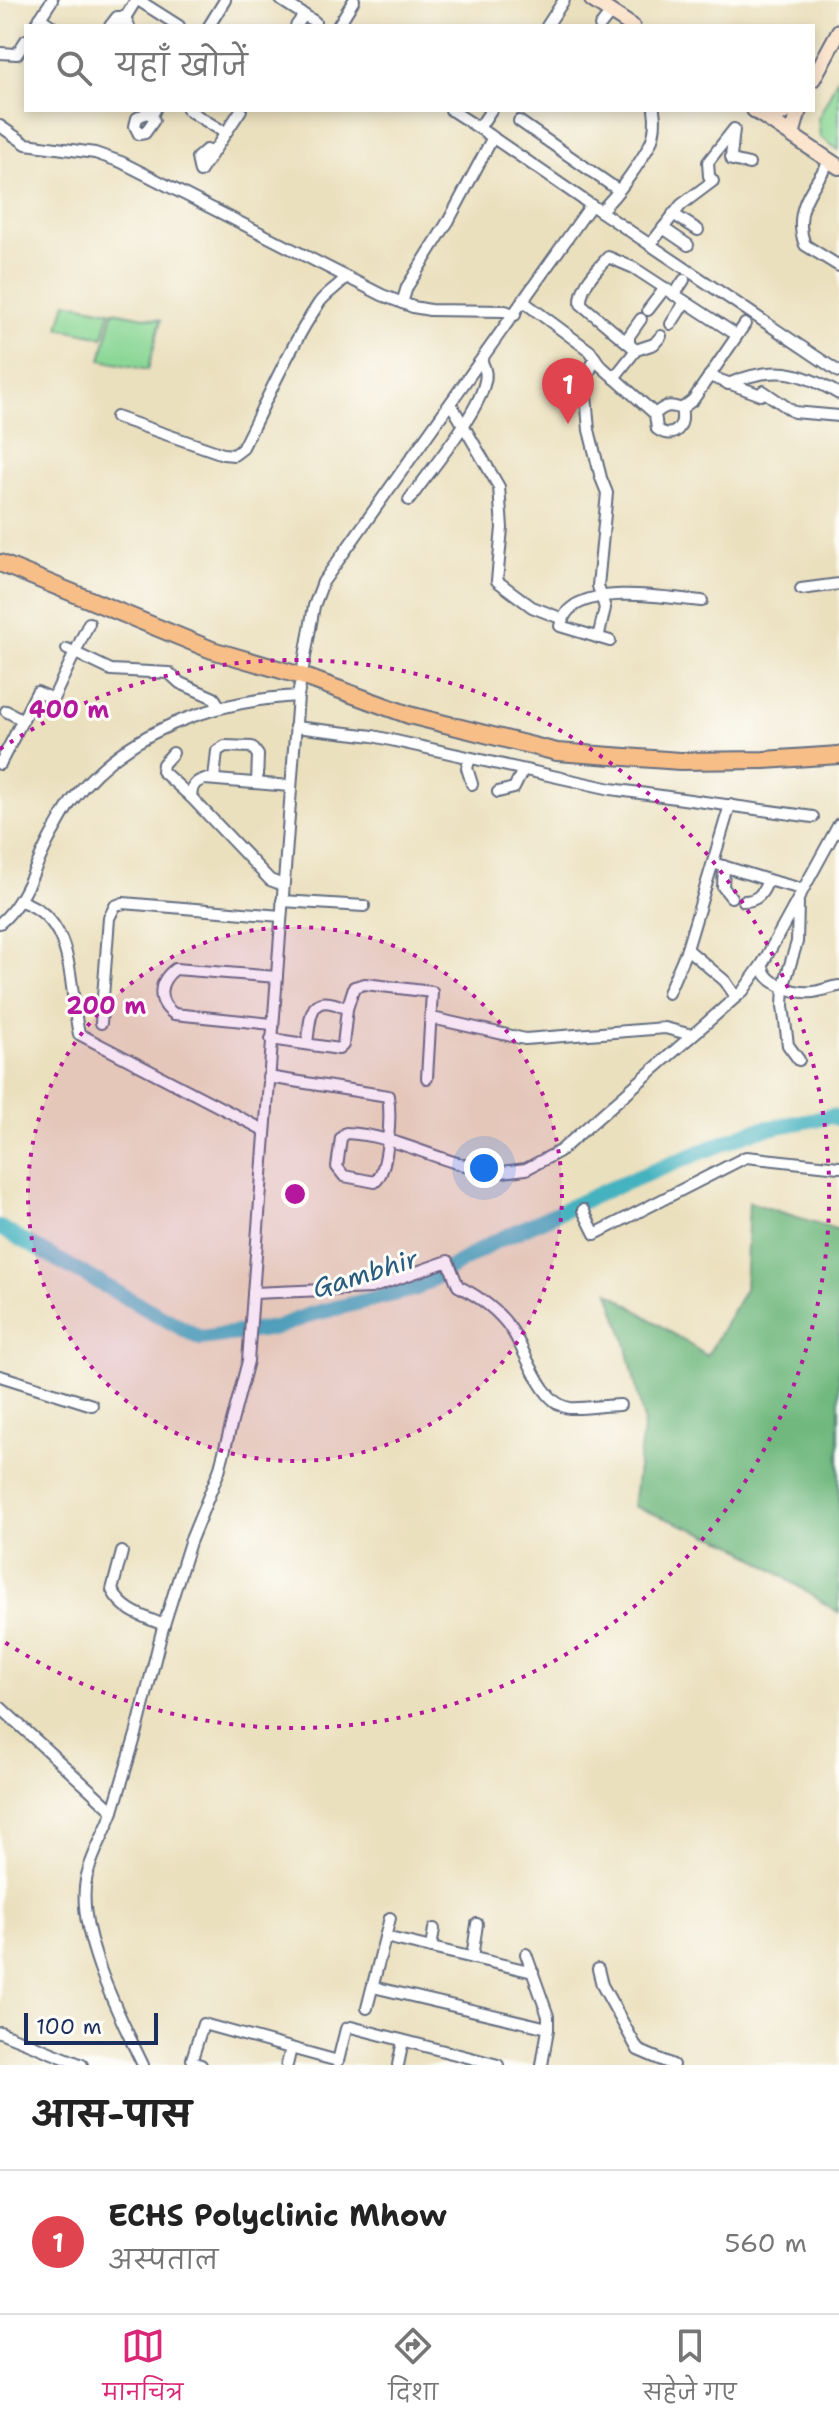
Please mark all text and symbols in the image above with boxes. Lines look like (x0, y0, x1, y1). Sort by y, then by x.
search box (24, 24, 815, 112)
text: यहाँ खोजें (116, 45, 248, 86)
icon: search (52, 46, 96, 90)
pin: 1 (542, 358, 594, 424)
text: 400 m (29, 694, 109, 726)
text: 200 m (66, 990, 146, 1022)
your location (464, 1148, 504, 1188)
centre of rings (281, 1180, 309, 1208)
water label: Gambhir (308, 1240, 423, 1306)
scale bar (24, 2009, 158, 2045)
text: 100 m (36, 2012, 102, 2041)
text: आस-पास (32, 2091, 191, 2137)
text: ECHS Polyclinic Mhow (108, 2195, 447, 2236)
text: 1 (52, 2225, 64, 2260)
text: 560 m (724, 2225, 807, 2260)
text: अस्पताल (108, 2242, 218, 2277)
tab: मानचित्र (103, 2324, 183, 2417)
tab: दिशा (388, 2324, 438, 2417)
tab: सहेजे गए (643, 2324, 736, 2417)

